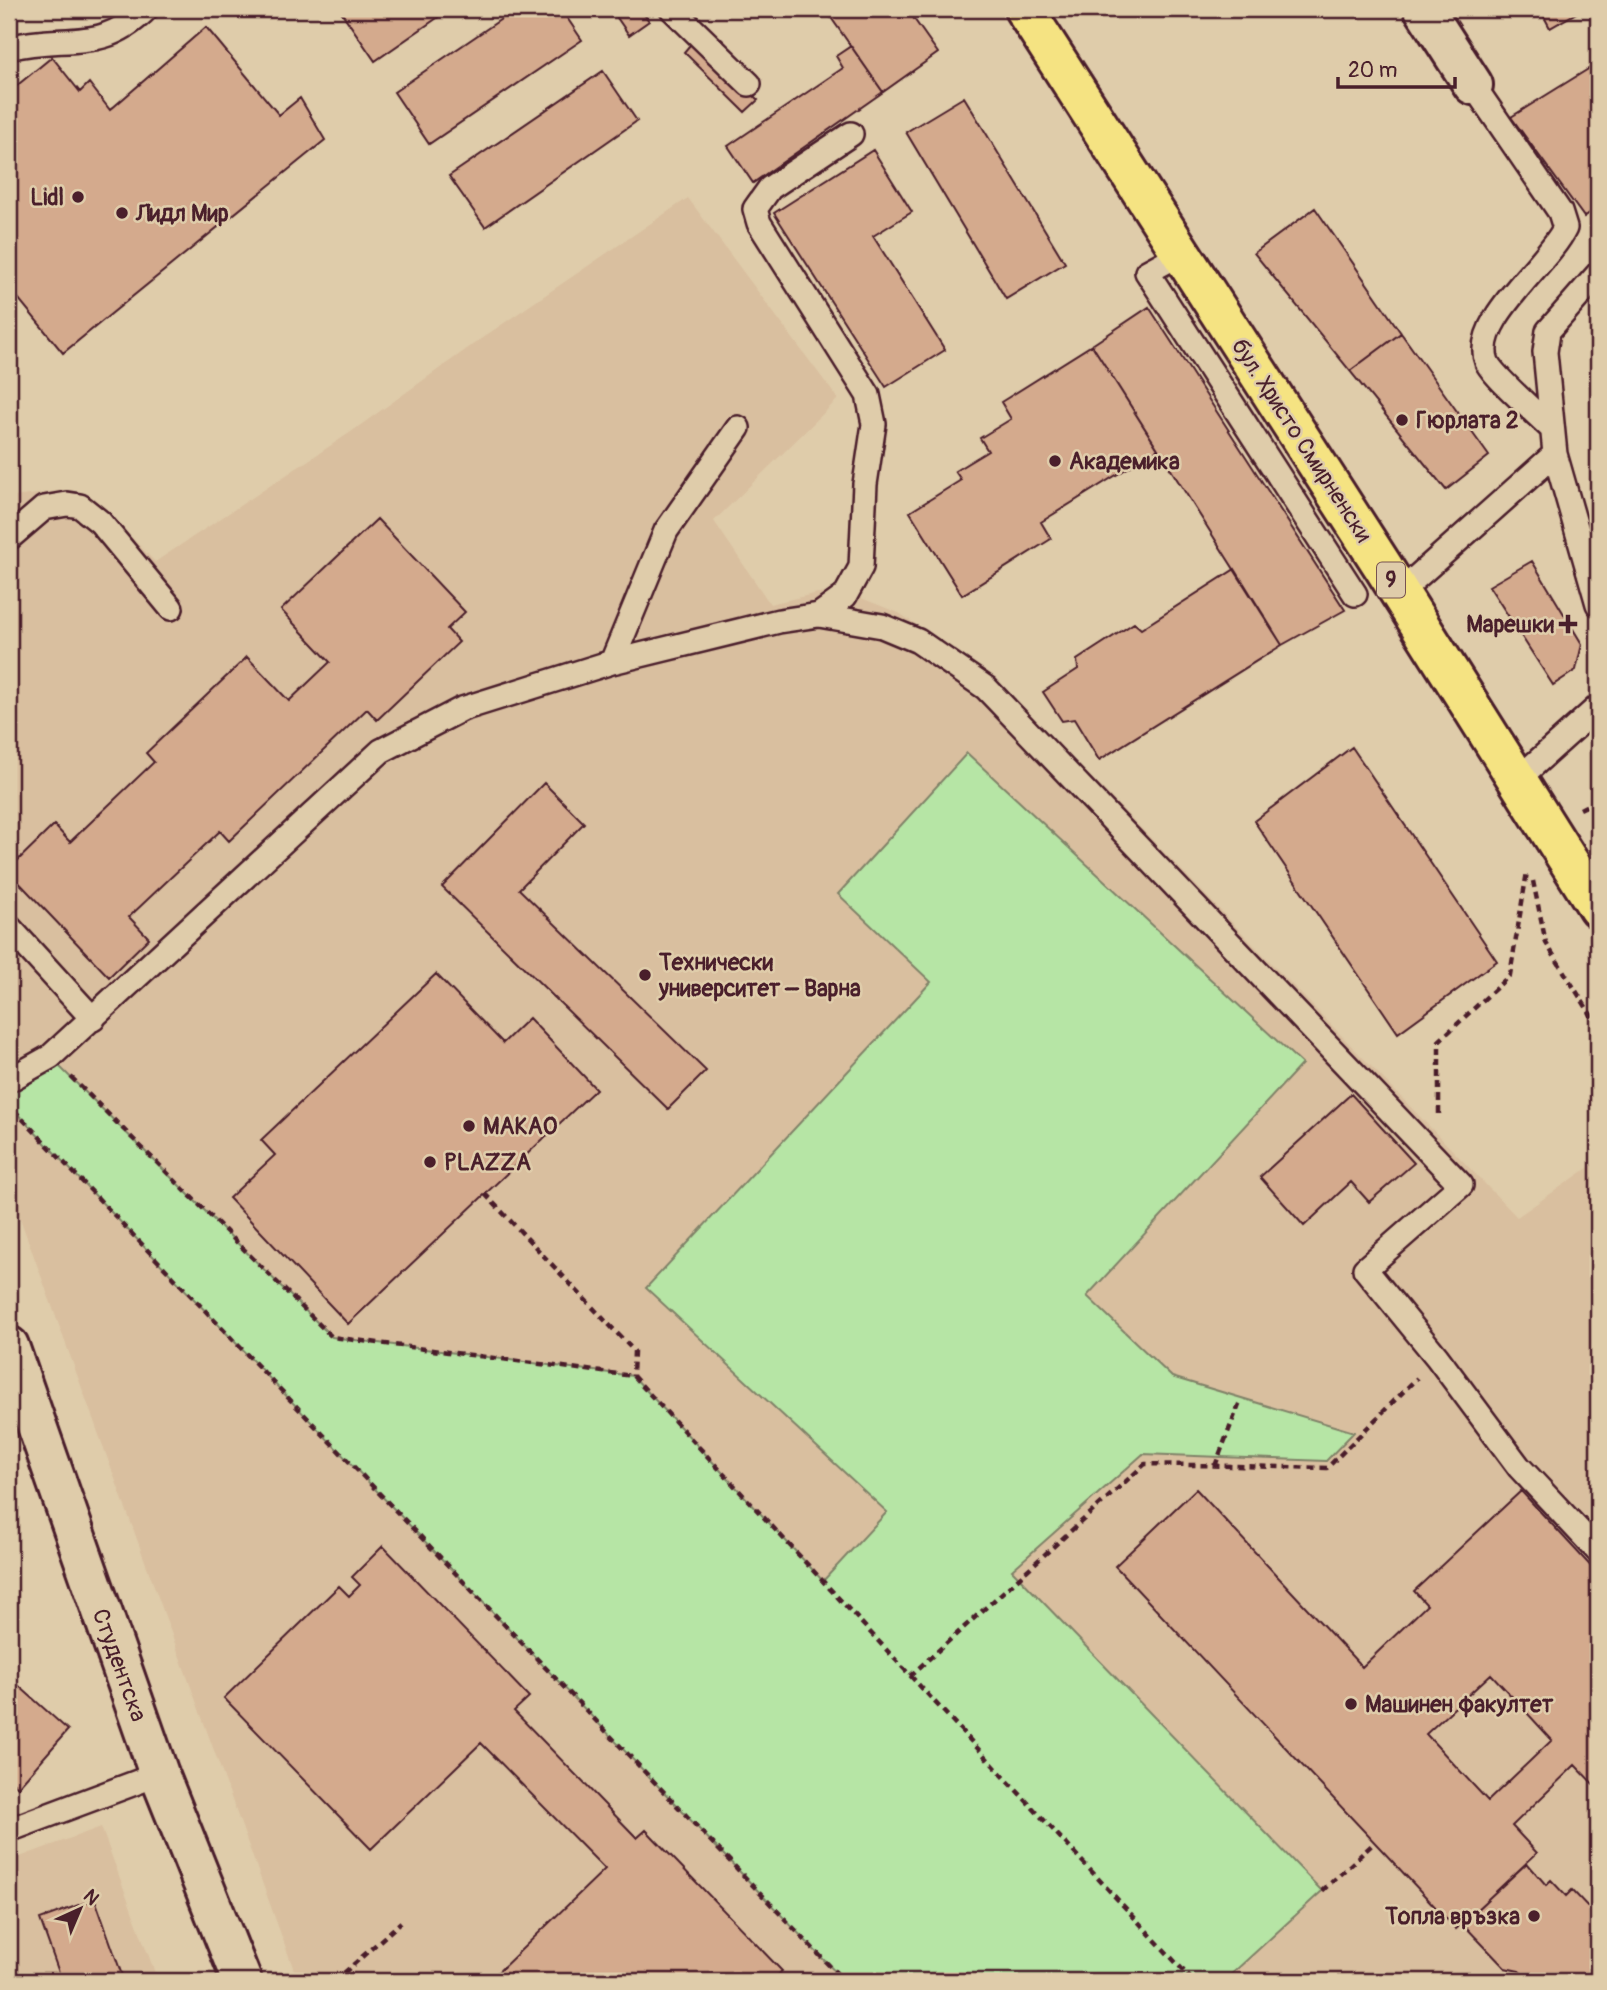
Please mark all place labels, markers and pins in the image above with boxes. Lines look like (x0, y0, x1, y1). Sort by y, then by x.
place label: Lidl (30, 183, 64, 212)
marker: Lidl (70, 189, 86, 205)
place label: Лидл Мир (135, 199, 229, 228)
marker: Лидл Мир (114, 205, 130, 221)
place label: Гюрлата 2 (1416, 406, 1519, 435)
marker: Гюрлата 2 (1394, 412, 1410, 428)
place label: Академика (1069, 447, 1180, 476)
marker: Академика (1047, 453, 1063, 469)
place label: Марешки (1466, 610, 1555, 639)
marker: Марешки (1560, 616, 1576, 632)
place label: Технически университет – Варна (658, 948, 861, 1003)
marker: Технически университет – Варна (637, 967, 653, 983)
place label: МАКАО (483, 1112, 558, 1141)
marker: МАКАО (461, 1118, 477, 1134)
place label: PLAZZA (444, 1148, 531, 1177)
marker: PLAZZA (422, 1154, 438, 1170)
place label: Машинен факултет (1365, 1690, 1554, 1719)
marker: Машинен факултет (1343, 1696, 1359, 1712)
place label: Топла връзка (1384, 1902, 1520, 1931)
marker: Топла връзка (1526, 1908, 1542, 1924)

